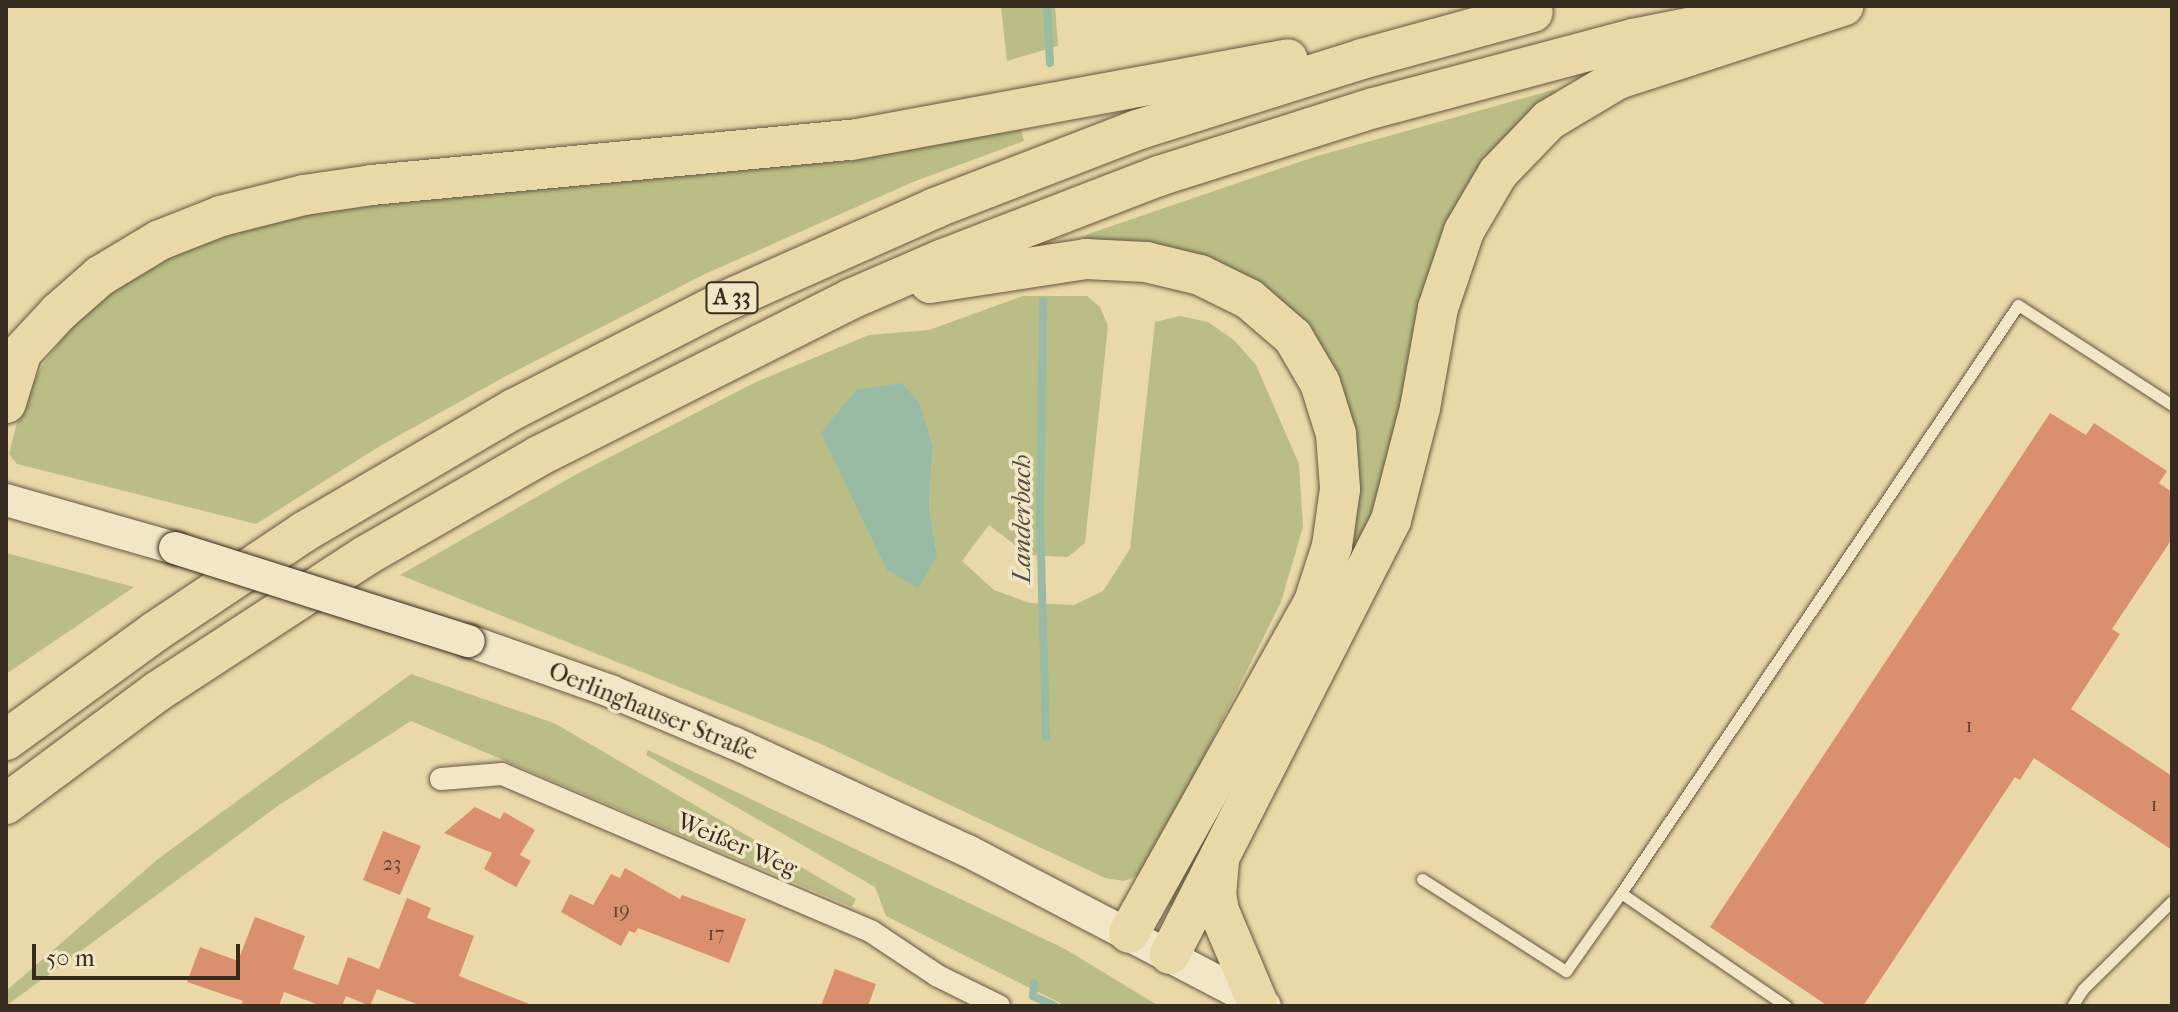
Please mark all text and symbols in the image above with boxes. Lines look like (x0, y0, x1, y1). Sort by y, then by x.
road number: A 33 (704, 280, 760, 316)
water label: Landerbach (1006, 455, 1038, 583)
street label: Oerlinghauser Straße (544, 657, 762, 767)
house number: 1 (1965, 713, 1973, 737)
house number: 1 (2150, 792, 2158, 816)
street label: Weißer Weg (672, 807, 802, 883)
house number: 23 (383, 851, 401, 875)
house number: 19 (612, 898, 630, 922)
house number: 17 (708, 921, 724, 945)
scale bar (36, 928, 244, 978)
text: 50 m (46, 944, 95, 972)

